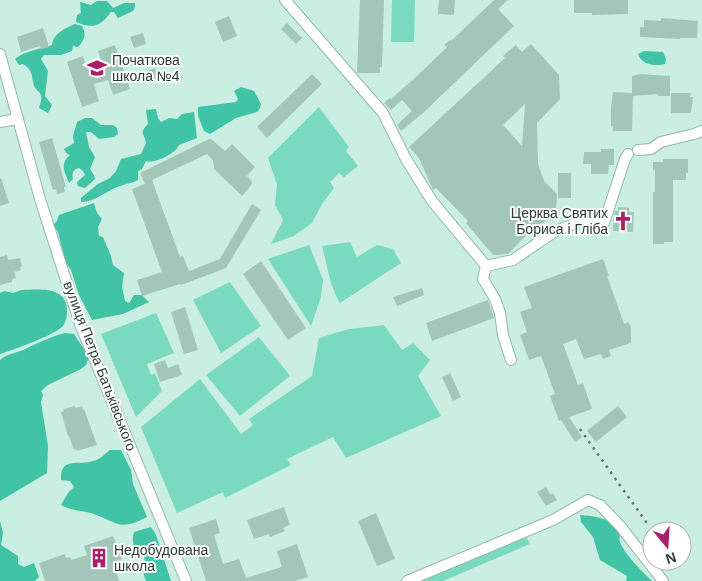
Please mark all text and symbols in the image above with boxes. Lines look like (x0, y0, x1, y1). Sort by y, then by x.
place label: Початкова школа №4 (112, 52, 180, 84)
school or university icon: Початкова школа №4 (86, 57, 108, 79)
place label: Церква Святих Бориса і Гліба (511, 205, 608, 237)
church icon: Церква Святих Бориса і Гліба (612, 210, 634, 232)
street label: вулиця Петра Батьківського (60, 279, 140, 453)
north arrow (642, 521, 692, 571)
place label: Недобудована школа (114, 542, 209, 574)
building icon: Недобудована школа (88, 547, 110, 569)
text: N (664, 549, 678, 568)

